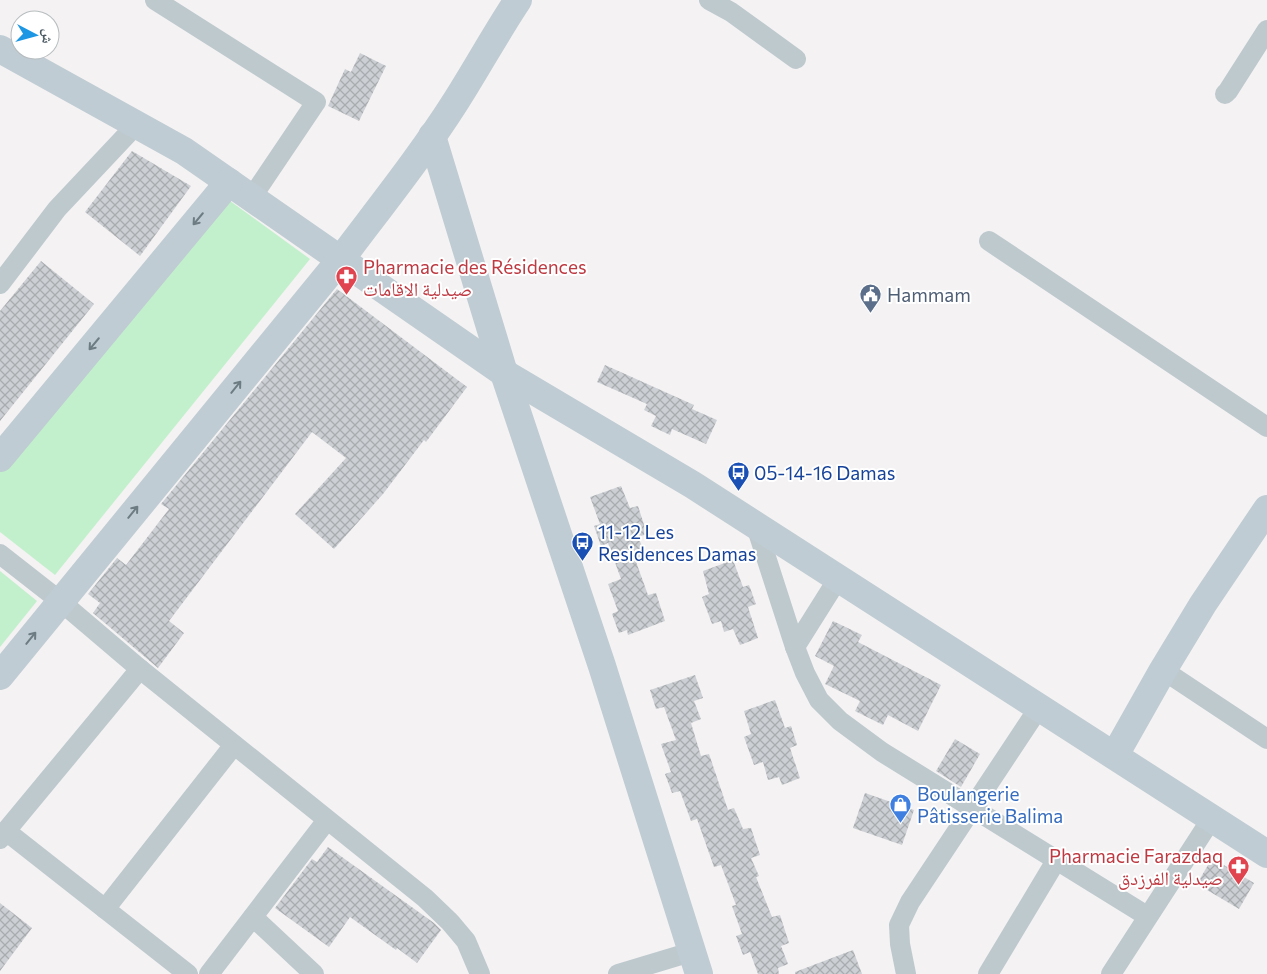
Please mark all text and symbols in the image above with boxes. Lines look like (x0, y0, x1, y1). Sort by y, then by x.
north arrow (10, 10, 60, 60)
text: ش (38, 28, 58, 45)
one-way arrow (193, 213, 204, 226)
place label: Pharmacie des Résidences صيدلية الاقامات (363, 255, 587, 300)
pharmacy icon: Pharmacie des Résidences صيدلية الاقامات (335, 265, 359, 296)
public building icon: Hammam (859, 282, 883, 313)
place label: Hammam (887, 283, 971, 306)
one-way arrow (89, 338, 100, 351)
one-way arrow (231, 380, 242, 393)
bus stop icon: 05-14-16 Damas (726, 460, 750, 491)
place label: 05-14-16 Damas (754, 461, 895, 484)
one-way arrow (128, 506, 139, 519)
place label: 11-12 Les Residences Damas (598, 520, 756, 565)
bus stop icon: 11-12 Les Residences Damas (570, 530, 594, 561)
one-way arrow (25, 632, 36, 645)
place label: Boulangerie Pâtisserie Balima (917, 782, 1063, 827)
shop icon: Boulangerie Pâtisserie Balima (889, 792, 913, 823)
place label: Pharmacie Farazdaq صيدلية الفرزدق (1049, 844, 1223, 890)
pharmacy icon: Pharmacie Farazdaq صيدلية الفرزدق (1227, 854, 1251, 885)

